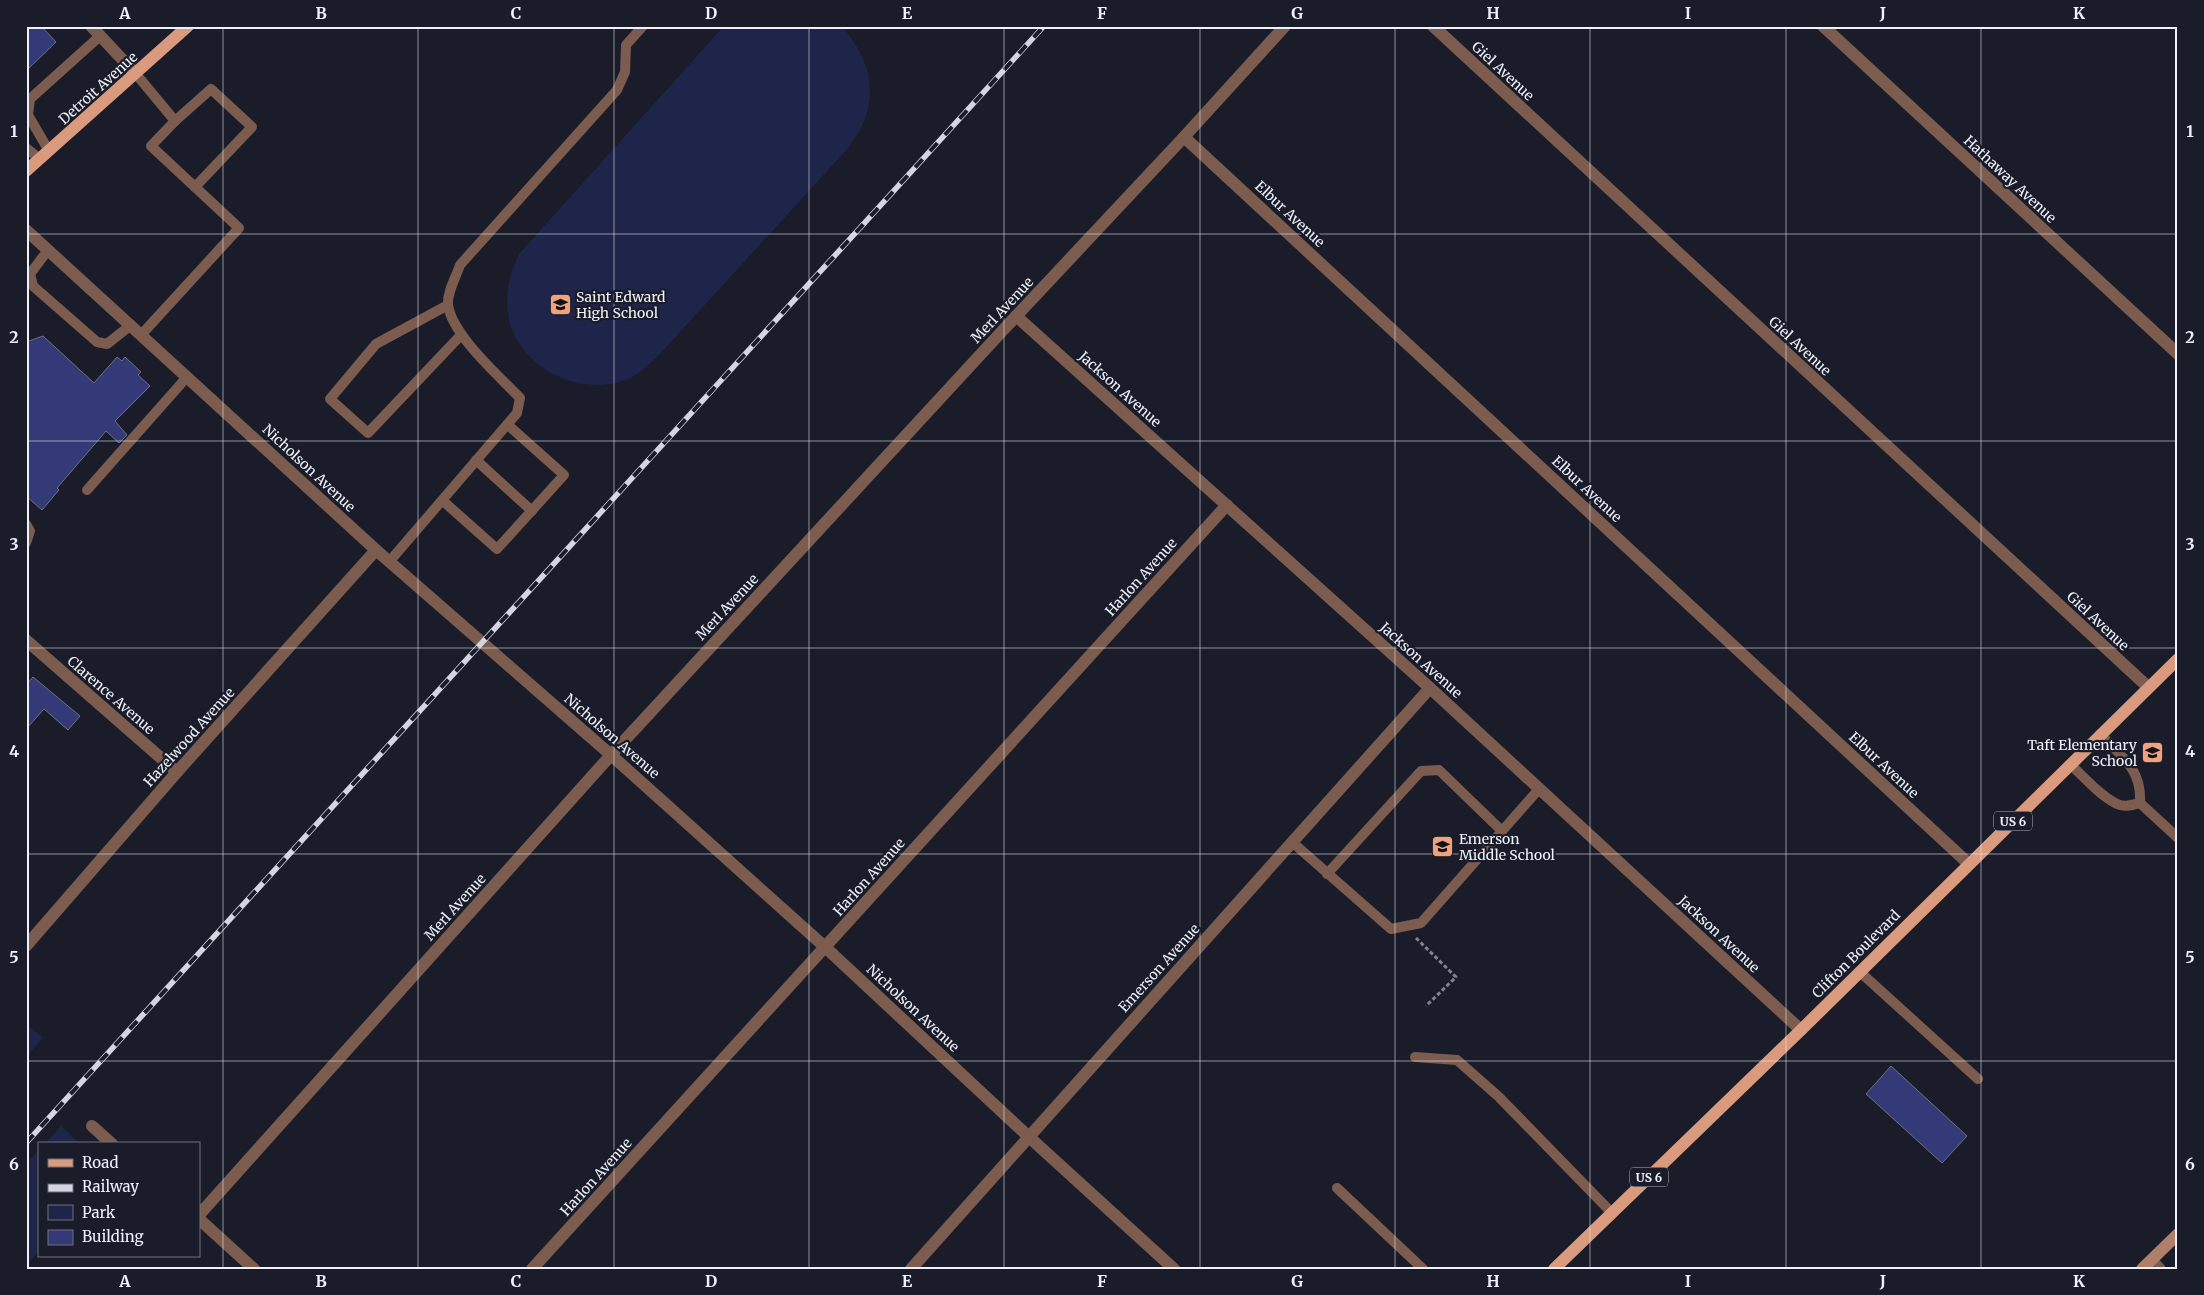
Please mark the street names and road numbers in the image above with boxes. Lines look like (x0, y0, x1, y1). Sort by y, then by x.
street label: Giel Avenue (1468, 38, 1538, 104)
street label: Detroit Avenue (55, 48, 141, 128)
street label: Hathaway Avenue (1960, 131, 2060, 227)
street label: Elbur Avenue (1251, 177, 1329, 251)
street label: Merl Avenue (967, 273, 1037, 347)
street label: Giel Avenue (1765, 313, 1835, 379)
street label: Jackson Avenue (1074, 347, 1165, 431)
street label: Nicholson Avenue (259, 420, 359, 516)
street label: Elbur Avenue (1548, 452, 1626, 526)
street label: Harlon Avenue (1101, 534, 1181, 620)
street label: Merl Avenue (692, 570, 762, 644)
street label: Giel Avenue (2063, 588, 2133, 654)
street label: Jackson Avenue (1375, 618, 1466, 702)
street label: Clarence Avenue (64, 652, 158, 738)
street label: Hazelwood Avenue (140, 684, 238, 790)
street label: Nicholson Avenue (561, 690, 663, 782)
street label: Elbur Avenue (1845, 728, 1923, 802)
road number: US 6 (1994, 811, 2032, 830)
street label: Harlon Avenue (829, 834, 909, 920)
street label: Merl Avenue (420, 870, 490, 944)
street label: Jackson Avenue (1674, 891, 1763, 976)
street label: Clifton Boulevard (1808, 906, 1904, 1002)
street label: Emerson Avenue (1115, 920, 1203, 1016)
street label: Nicholson Avenue (863, 960, 963, 1056)
street label: Harlon Avenue (556, 1134, 636, 1220)
road number: US 6 (1630, 1168, 1668, 1186)

